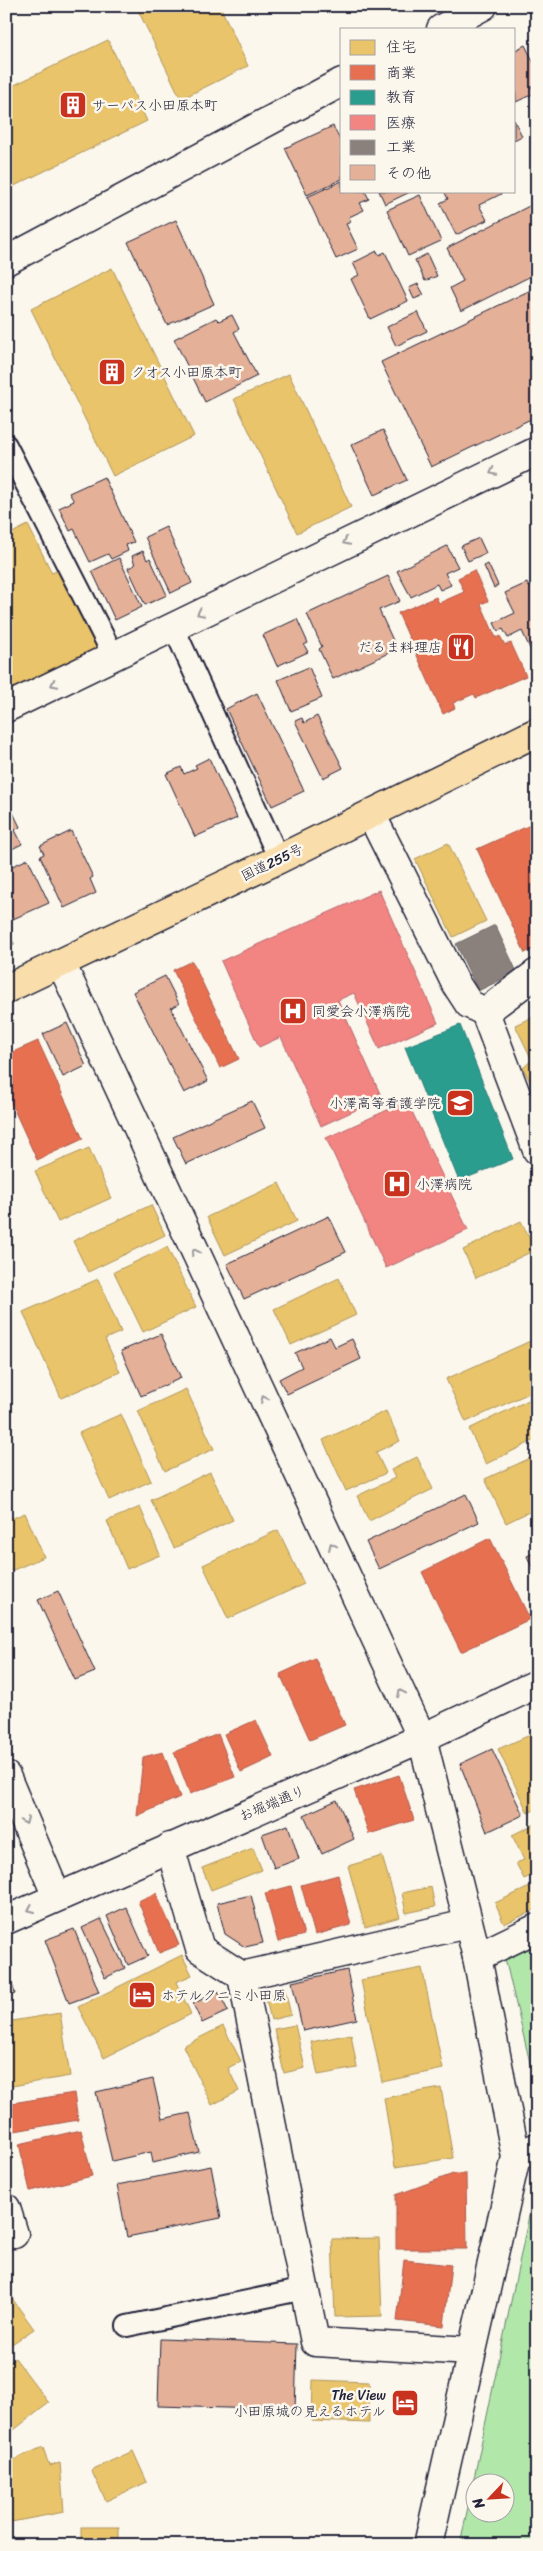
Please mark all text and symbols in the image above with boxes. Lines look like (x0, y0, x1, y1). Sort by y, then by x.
legend (340, 28, 516, 192)
text: 住宅 (386, 34, 416, 60)
text: 商業 (386, 60, 416, 86)
text: 教育 (386, 84, 416, 110)
building icon: サーパス小田原本町 (58, 90, 88, 120)
place label: サーパス小田原本町 (92, 93, 218, 118)
text: 医療 (386, 110, 416, 136)
text: 工業 (386, 134, 416, 160)
text: その他 (386, 160, 431, 186)
building icon: クオス小田原本町 (97, 357, 127, 387)
place label: クオス小田原本町 (131, 360, 242, 385)
one-way arrow (489, 466, 498, 476)
one-way arrow (342, 536, 351, 547)
one-way arrow (196, 606, 205, 617)
restaurant icon: だるま料理店 (446, 632, 476, 662)
place label: だるま料理店 (358, 635, 442, 660)
one-way arrow (50, 678, 59, 688)
street label: 国道255号 (237, 836, 308, 888)
hospital icon: 同愛会小澤病院 (278, 996, 308, 1026)
place label: 同愛会小澤病院 (312, 999, 410, 1024)
school or university icon: 小澤高等看護学院 (445, 1088, 475, 1118)
place label: 小澤高等看護学院 (329, 1091, 441, 1116)
hospital icon: 小澤病院 (382, 1169, 412, 1199)
place label: 小澤病院 (416, 1172, 472, 1197)
one-way arrow (191, 1248, 201, 1257)
one-way arrow (259, 1395, 270, 1404)
one-way arrow (328, 1542, 339, 1551)
one-way arrow (397, 1689, 407, 1698)
street label: お堀端通り (235, 1778, 309, 1829)
one-way arrow (19, 1816, 29, 1825)
one-way arrow (27, 1902, 36, 1913)
hotel icon: ホテルクニミ小田原 (127, 1980, 157, 2010)
place label: ホテルクニミ小田原 (161, 1983, 286, 2008)
place label: The View 小田原城の見えるホテル (233, 2383, 386, 2424)
hotel icon: The View 小田原城の見えるホテル (390, 2388, 420, 2418)
north arrow (466, 2474, 516, 2524)
text: N (465, 2493, 492, 2514)

